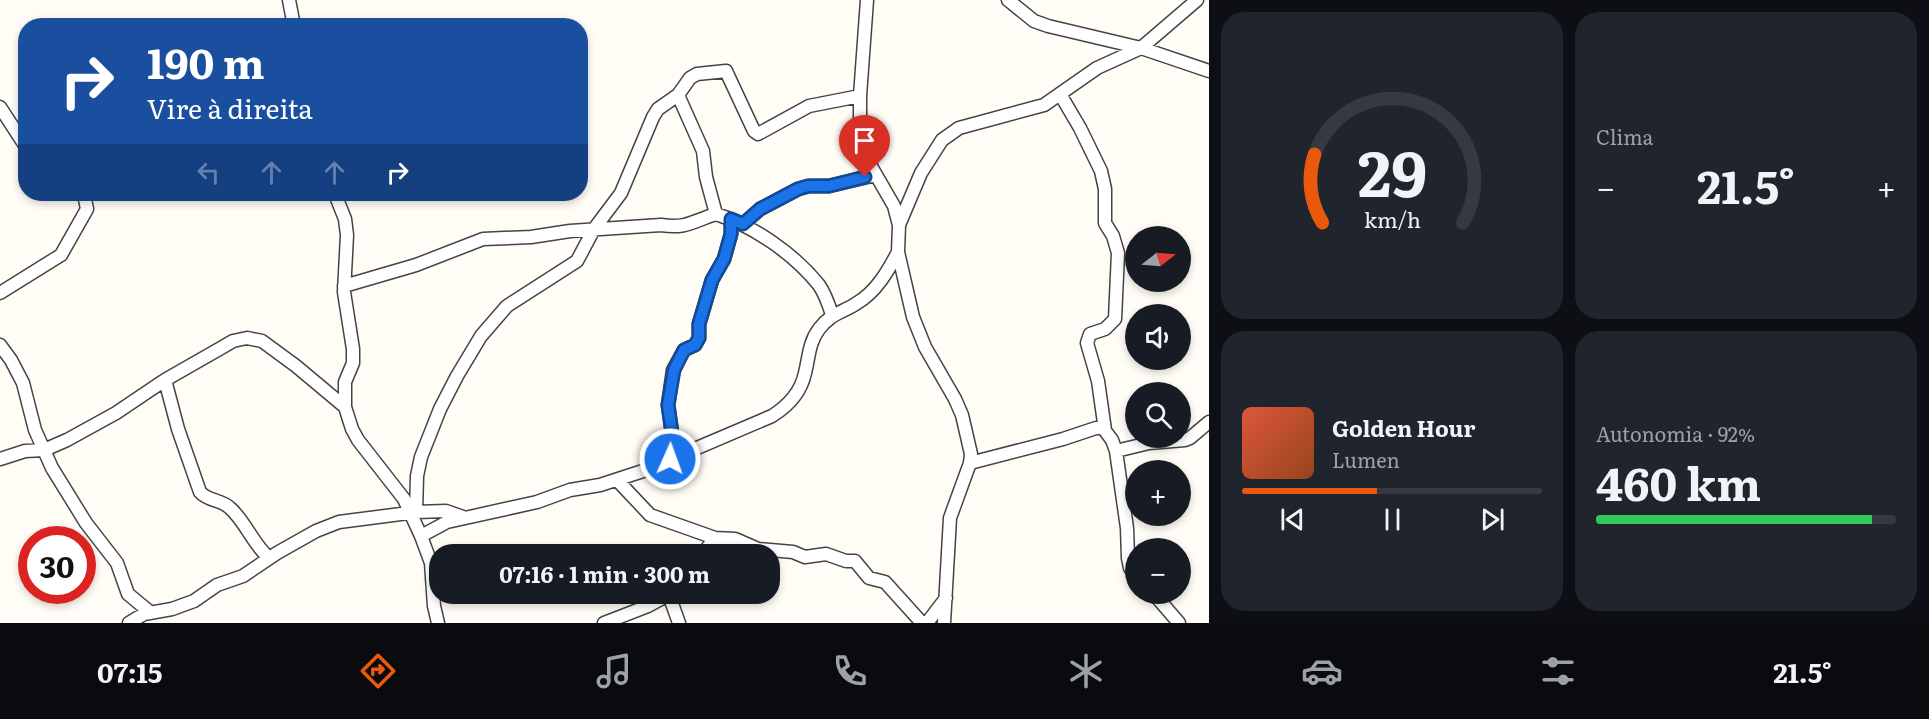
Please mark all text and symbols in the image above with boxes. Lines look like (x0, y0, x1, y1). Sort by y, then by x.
text: 190 m (147, 30, 265, 92)
icon: right (48, 42, 126, 120)
text: Vire à direita (147, 87, 313, 127)
pin (839, 115, 890, 177)
text: Clima (1596, 121, 1653, 151)
icon: arrive (848, 124, 881, 157)
text: 29 (1357, 124, 1427, 216)
text: 21.5° (1697, 151, 1795, 218)
icon: left (192, 156, 225, 189)
icon: ahead (255, 156, 288, 189)
icon: ahead (318, 156, 351, 189)
icon: right (381, 156, 414, 189)
text: − (1596, 161, 1615, 210)
text: + (1877, 161, 1896, 210)
text: km/h (1363, 203, 1421, 235)
north arrow (1125, 226, 1191, 292)
map controls (1125, 226, 1191, 604)
button: sound (1125, 304, 1191, 370)
button: search (1125, 382, 1191, 448)
text: Golden Hour (1332, 411, 1475, 444)
text: Autonomia · 92% (1596, 418, 1755, 448)
position arrow (638, 427, 702, 491)
text: Lumen (1332, 444, 1400, 474)
text: 460 km (1596, 448, 1761, 515)
button: + (1125, 460, 1191, 526)
icon: previous (1276, 503, 1309, 536)
icon: pause (1376, 503, 1409, 536)
icon: next (1476, 503, 1509, 536)
speed limit sign: 30 (18, 526, 96, 604)
button: − (1125, 538, 1191, 604)
text: 07:16 · 1 min · 300 m (499, 557, 710, 590)
icon: directions (357, 650, 399, 692)
icon: music (593, 650, 635, 692)
icon: phone (829, 650, 871, 692)
icon: climate (1065, 650, 1107, 692)
icon: car (1301, 650, 1343, 692)
icon: filters (1537, 650, 1579, 692)
text: 07:15 (97, 651, 162, 691)
text: 21.5° (1773, 651, 1832, 691)

